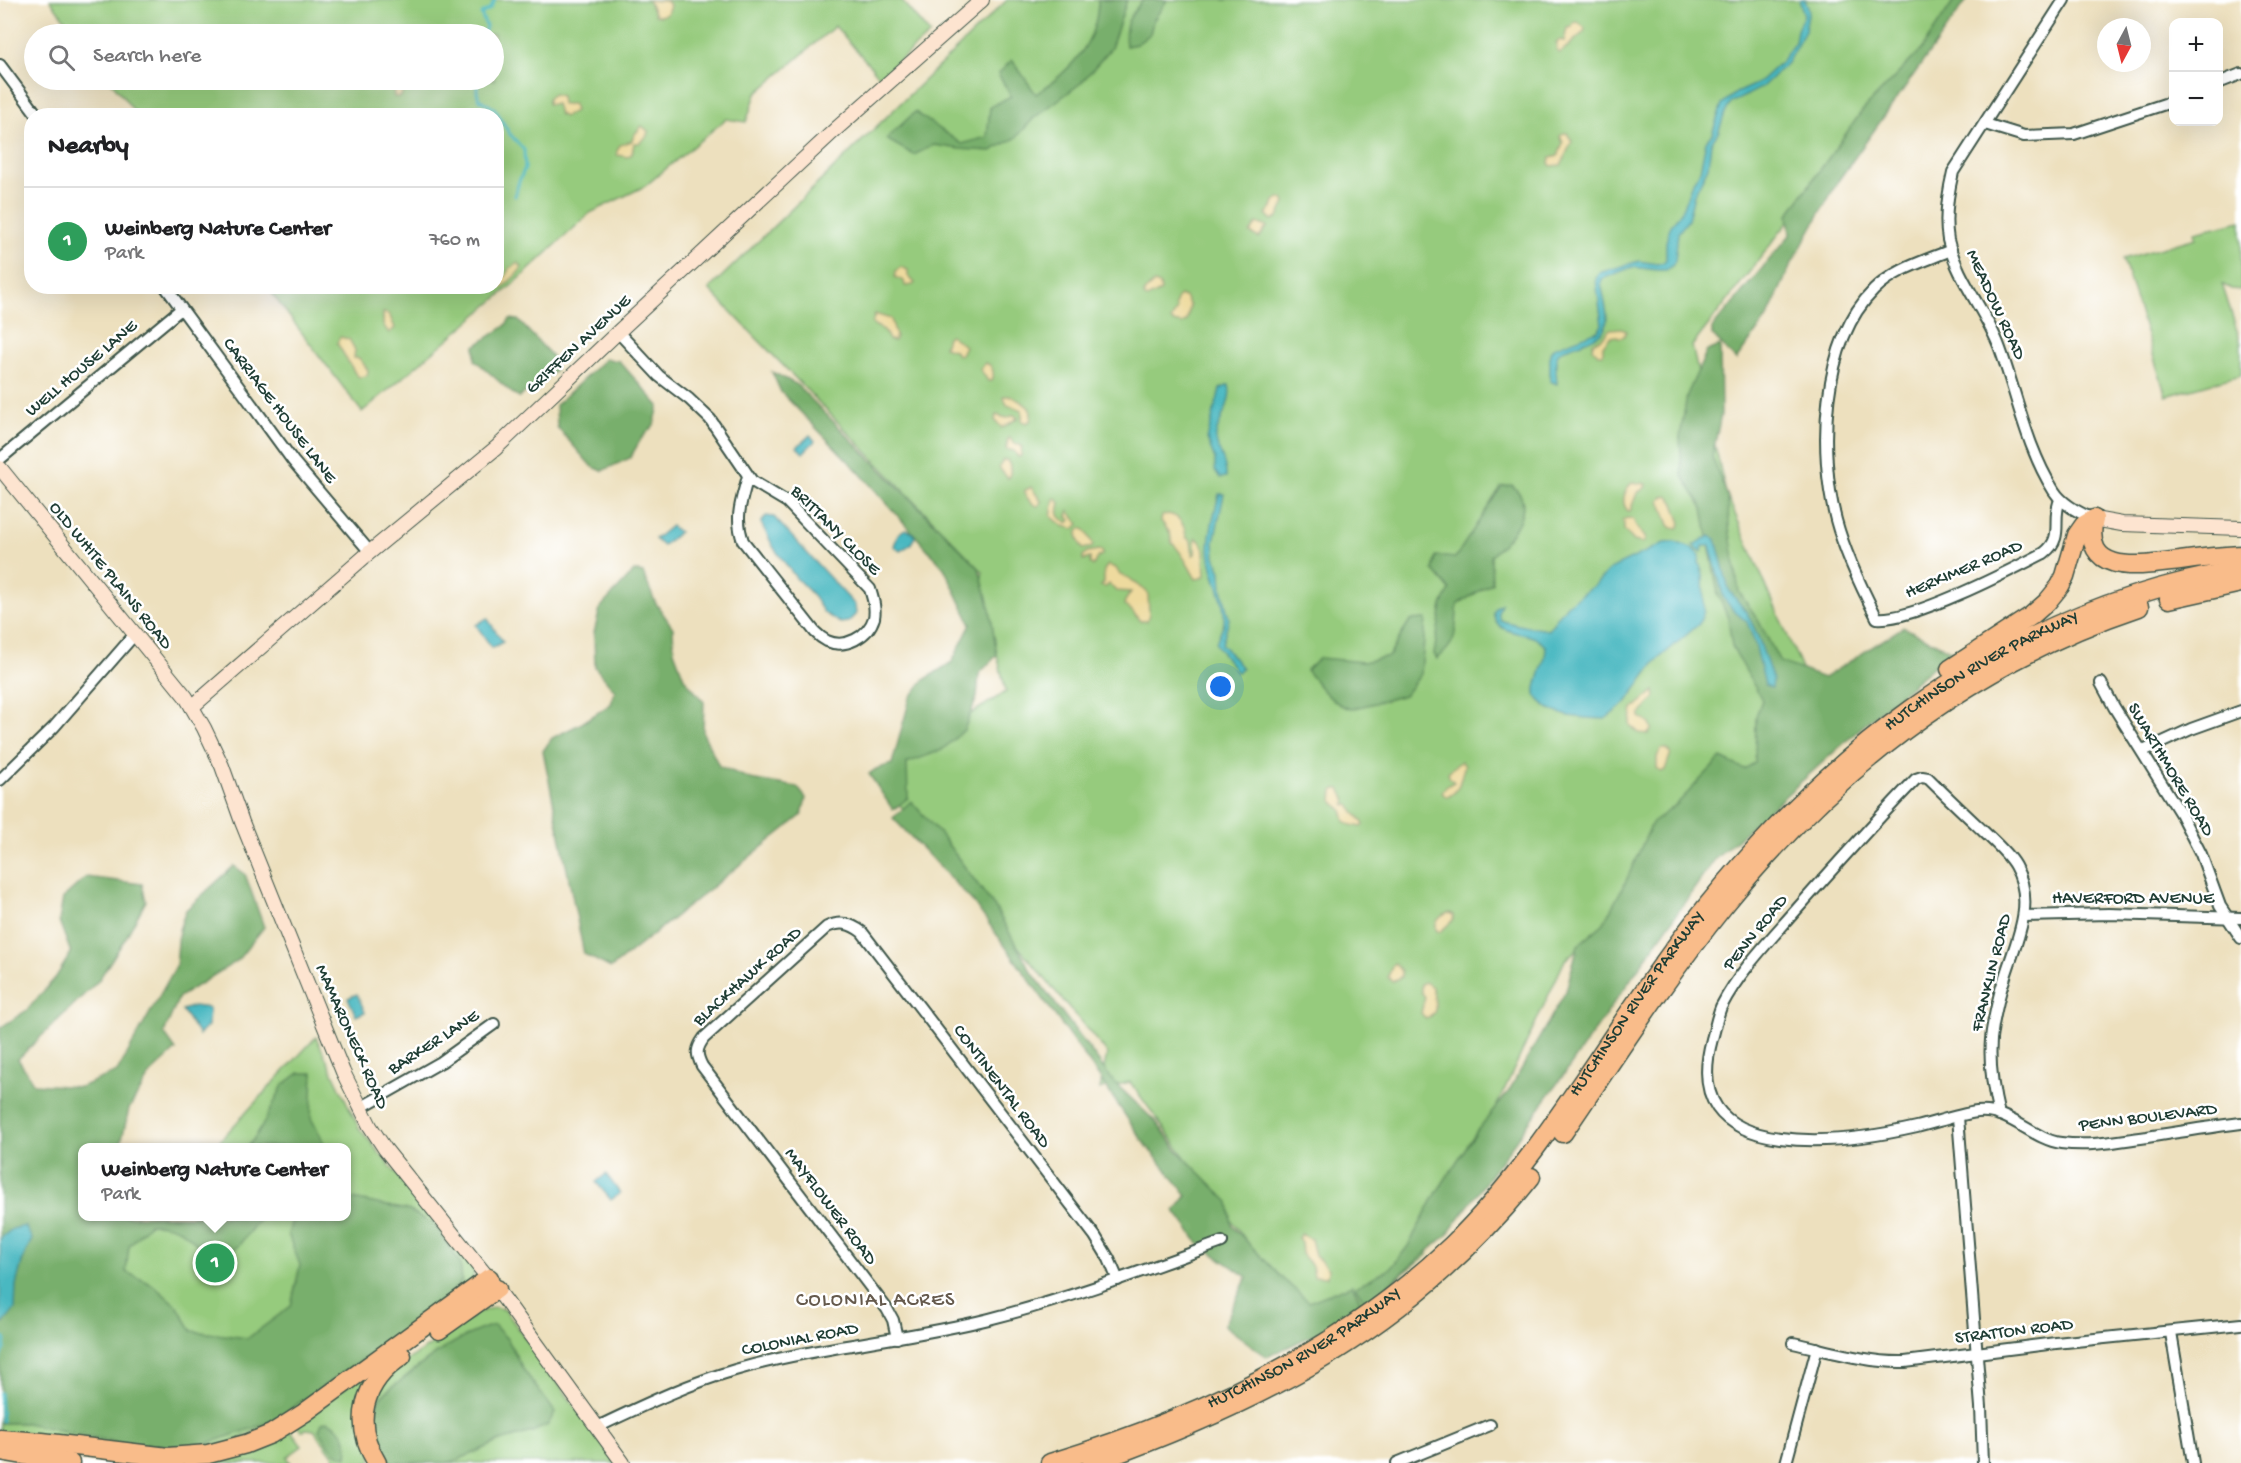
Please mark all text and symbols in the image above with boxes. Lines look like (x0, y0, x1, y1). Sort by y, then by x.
north arrow (2097, 18, 2151, 72)
map controls (2169, 18, 2223, 126)
button: + (2169, 18, 2223, 72)
search box (24, 24, 504, 90)
icon: search (45, 41, 78, 74)
text: Search here (93, 44, 201, 70)
button: − (2169, 72, 2223, 126)
text: Nearby (48, 132, 129, 163)
text: Weinberg Nature Center (105, 217, 331, 243)
text: 1 (63, 230, 72, 253)
text: 760 m (429, 230, 480, 253)
text: Park (105, 243, 143, 266)
street label: MEADOW ROAD (1960, 247, 2030, 364)
street label: GRIFFEN AVENUE (522, 290, 636, 399)
street label: WELL HOUSE LANE (22, 316, 143, 422)
street label: CARRIAGE HOUSE LANE (217, 334, 341, 488)
street label: BRITTANY CLOSE (785, 481, 885, 581)
street label: OLD WHITE PLAINS ROAD (44, 498, 176, 654)
street label: HERKIMER ROAD (1902, 536, 2026, 604)
street label: HUTCHINSON RIVER PARKWAY (1880, 606, 2082, 736)
your location (1206, 672, 1235, 701)
street label: SWARTHMORE ROAD (2122, 700, 2218, 841)
street label: HAVERFORD AVENUE (2052, 889, 2215, 910)
street label: PENN ROAD (1718, 891, 1793, 976)
street label: HUTCHINSON RIVER PARKWAY (1565, 907, 1709, 1101)
street label: FRANKLIN ROAD (1967, 912, 2017, 1035)
street label: BLACKHAWK ROAD (689, 922, 807, 1032)
street label: MAMARONECK ROAD (310, 961, 392, 1113)
street label: BARKER LANE (384, 1005, 484, 1081)
street label: CONTINENTAL ROAD (948, 1021, 1054, 1153)
street label: PENN BOULEVARD (2077, 1099, 2218, 1137)
popup (78, 1143, 351, 1221)
street label: MAYFLOWER ROAD (779, 1144, 881, 1270)
text: Weinberg Nature Center (102, 1158, 327, 1184)
text: Park (102, 1184, 140, 1207)
pin: 1 (196, 1240, 234, 1286)
street label: HUTCHINSON RIVER PARKWAY (1204, 1283, 1405, 1414)
district label: COLONIAL ACRES (796, 1290, 956, 1313)
street label: STRATTON ROAD (1954, 1314, 2074, 1350)
street label: COLONIAL ROAD (740, 1318, 860, 1362)

